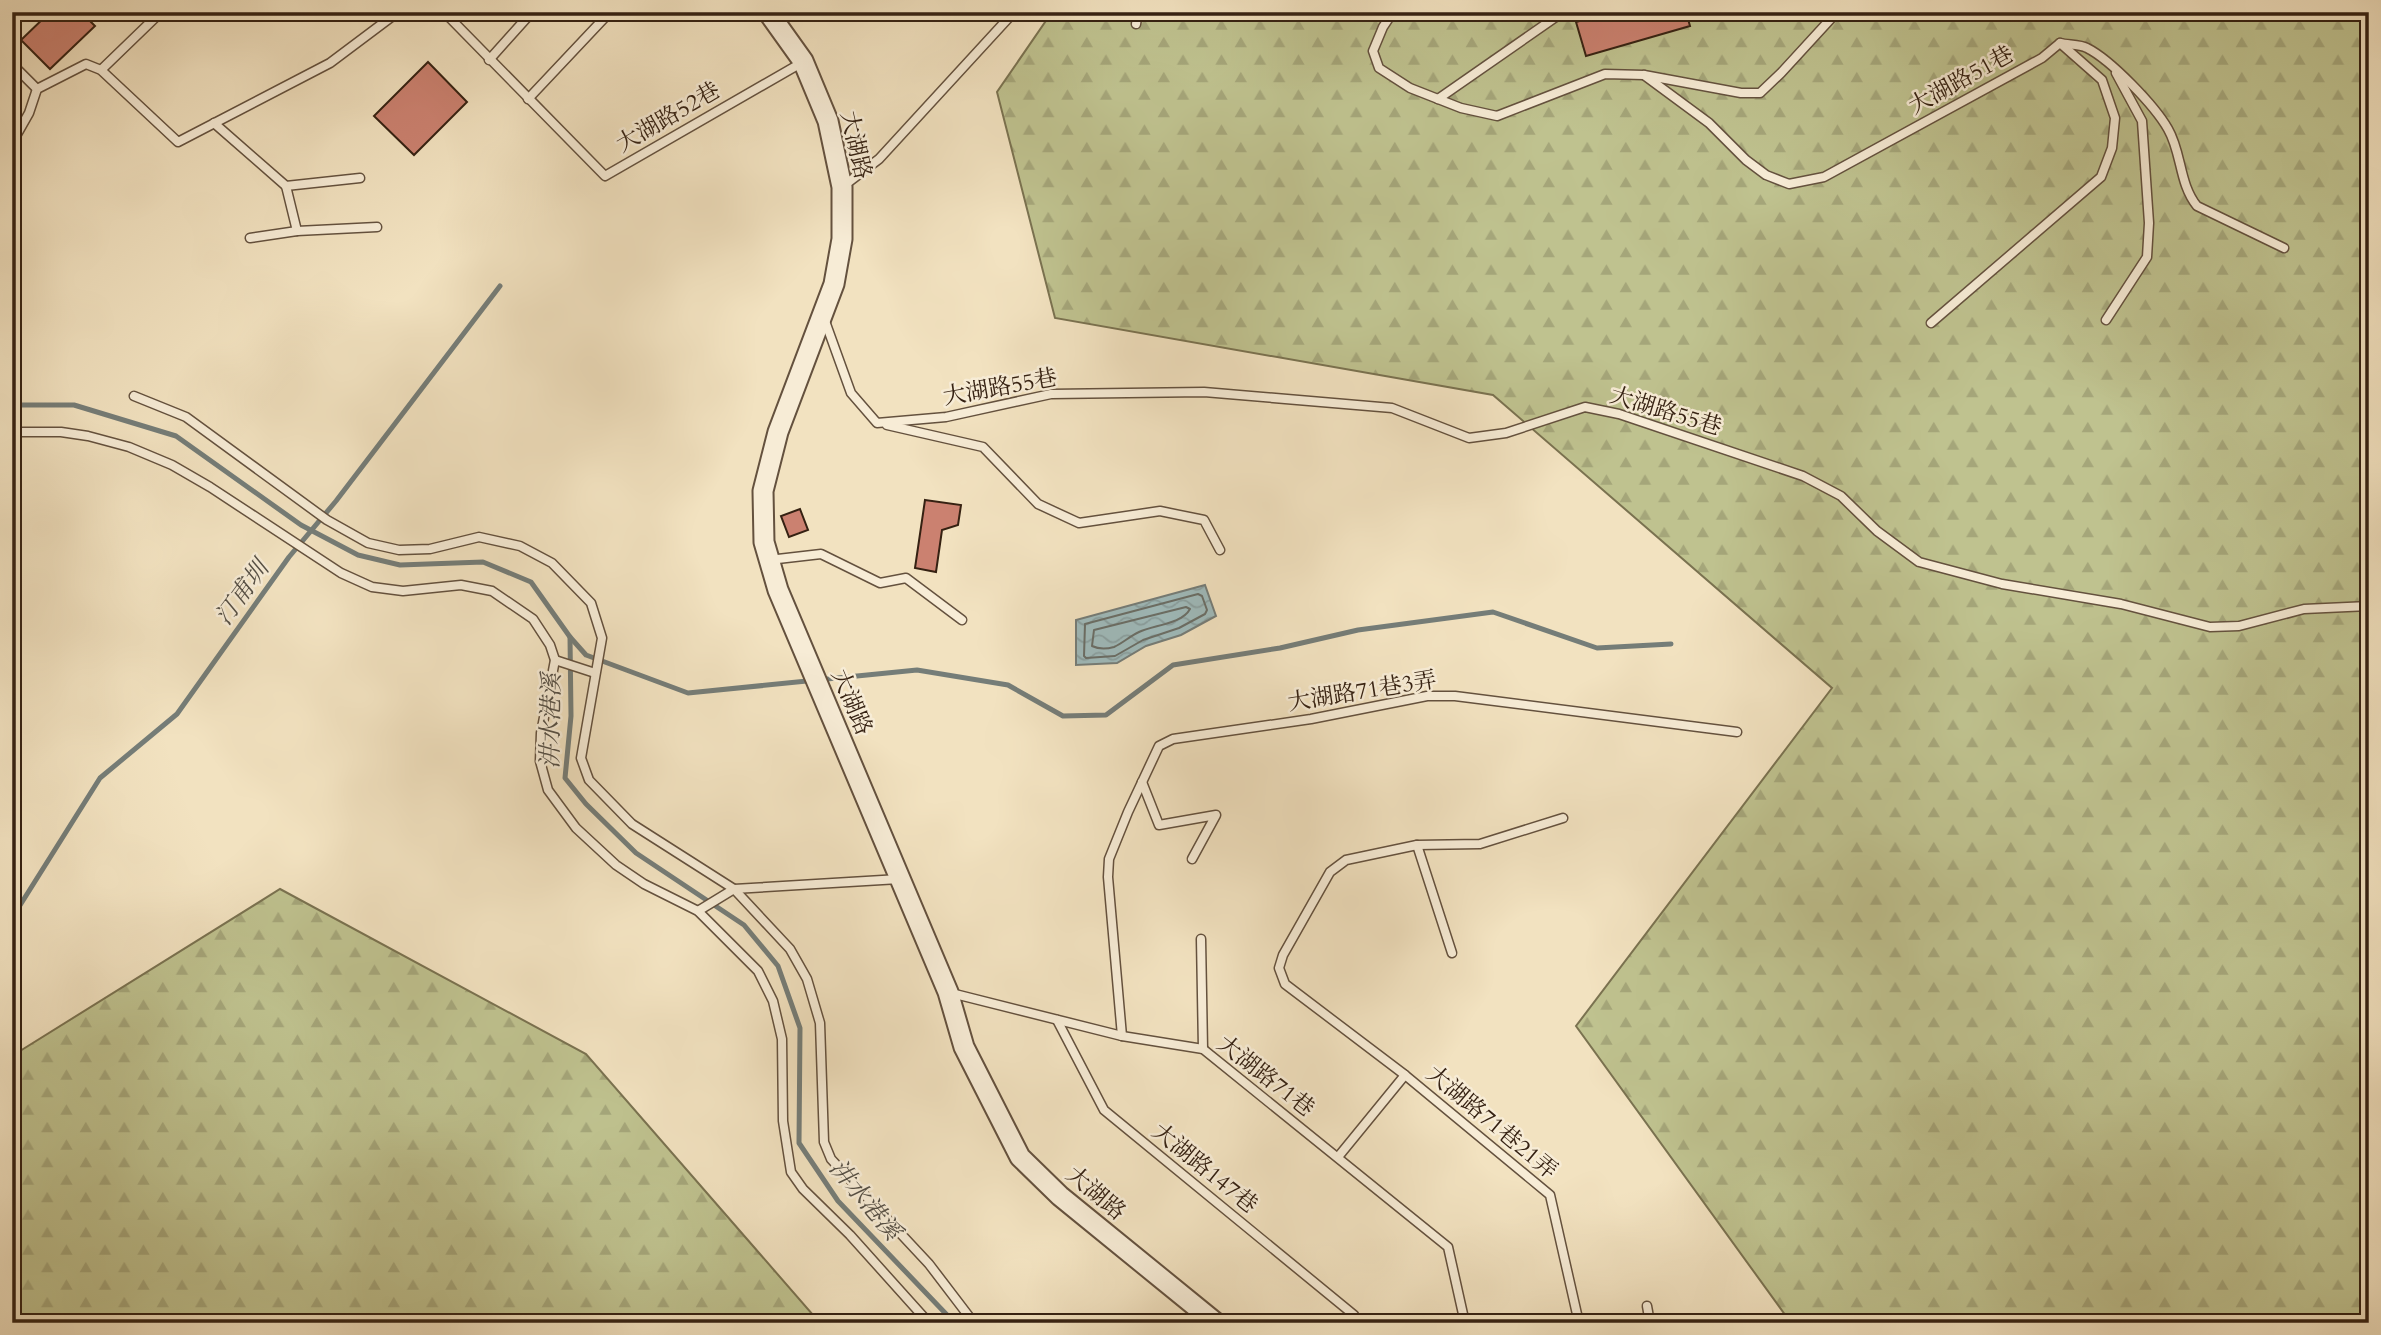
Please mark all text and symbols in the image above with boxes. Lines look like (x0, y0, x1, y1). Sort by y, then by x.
street label: 大湖路51巷 (1903, 38, 2019, 122)
street label: 大湖路52巷 (610, 75, 726, 159)
street label: 大湖路 (833, 108, 879, 182)
street label: 大湖路55巷 (940, 362, 1060, 412)
street label: 大湖路55巷 (1606, 379, 1726, 443)
water label: 汀甫圳 (207, 551, 279, 632)
street label: 大湖路 (824, 664, 880, 740)
street label: 大湖路71巷3弄 (1285, 664, 1439, 718)
water label: 汫水港溪 (534, 670, 568, 769)
street label: 大湖路71巷 (1211, 1028, 1321, 1124)
street label: 大湖路71巷21弄 (1420, 1058, 1564, 1186)
street label: 大湖路147巷 (1146, 1116, 1264, 1220)
water label: 汫水港溪 (822, 1153, 910, 1250)
street label: 大湖路 (1060, 1159, 1132, 1227)

